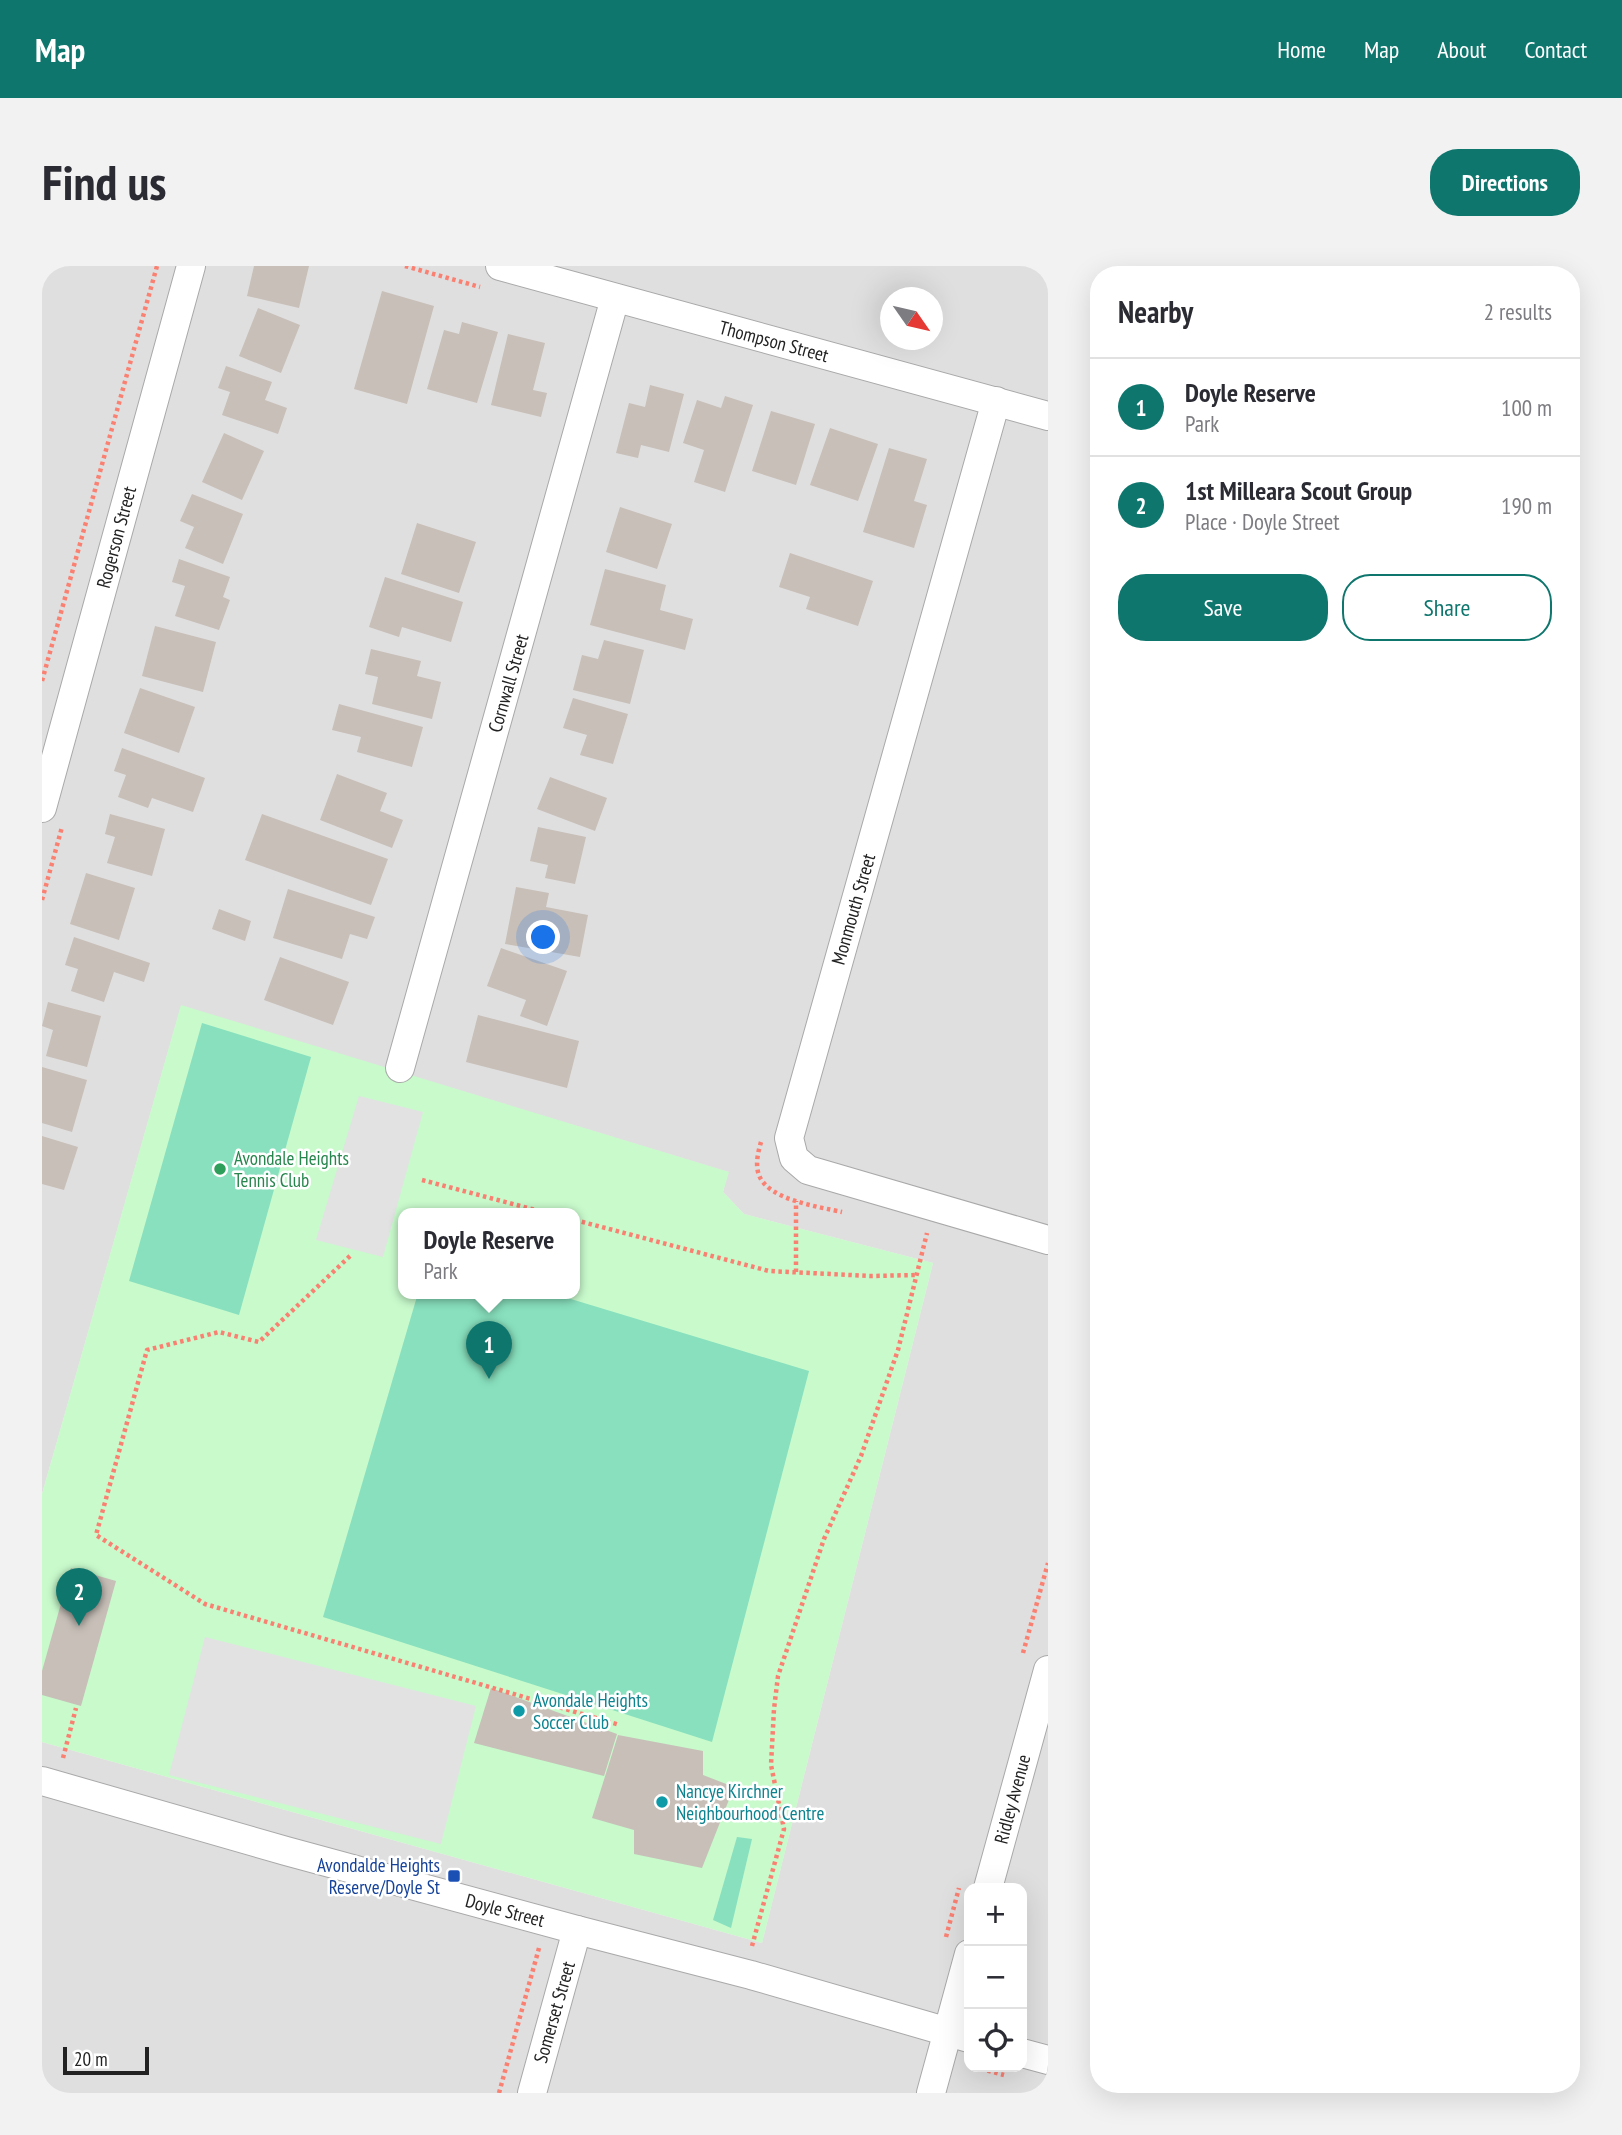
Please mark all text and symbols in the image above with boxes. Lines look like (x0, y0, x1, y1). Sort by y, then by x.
text: Map (35, 28, 85, 71)
text: Home (1277, 34, 1326, 65)
text: Map (1364, 34, 1399, 65)
text: About (1437, 34, 1486, 65)
text: Contact (1524, 34, 1587, 65)
button: Directions (1430, 149, 1580, 216)
text: Find us (42, 150, 166, 214)
north arrow (880, 287, 943, 350)
text: Nearby (1118, 292, 1193, 331)
text: 2 results (1484, 297, 1552, 326)
street label: Thompson Street (717, 315, 832, 367)
text: Doyle Reserve (1185, 376, 1316, 409)
text: 1 (1136, 393, 1147, 422)
text: 100 m (1501, 393, 1552, 422)
text: Park (1185, 409, 1219, 438)
text: 1st Milleara Scout Group (1185, 474, 1412, 507)
street label: Rogerson Street (91, 483, 141, 590)
text: 2 (1136, 491, 1147, 520)
text: 190 m (1501, 491, 1552, 520)
text: Place · Doyle Street (1185, 507, 1340, 536)
button: Save (1118, 574, 1328, 641)
button: Share (1342, 574, 1552, 641)
street label: Cornwall Street (483, 630, 534, 735)
street label: Monmouth Street (826, 850, 881, 967)
your location (526, 920, 560, 954)
place label: Avondale Heights Tennis Club (234, 1146, 349, 1192)
marker: Avondale Heights Tennis Club (212, 1161, 228, 1177)
popup (398, 1208, 580, 1299)
text: Doyle Reserve (424, 1223, 554, 1256)
text: Park (424, 1256, 458, 1285)
pin: 1 (466, 1321, 512, 1379)
pin: 2 (56, 1568, 102, 1626)
place label: Avondale Heights Soccer Club (533, 1688, 648, 1734)
marker: Avondale Heights Soccer Club (511, 1703, 527, 1719)
street label: Ridley Avenue (989, 1752, 1035, 1846)
place label: Nancye Kirchner Neighbourhood Centre (676, 1779, 824, 1825)
marker: Nancye Kirchner Neighbourhood Centre (654, 1794, 670, 1810)
place label: Avondalde Heights Reserve/Doyle St (317, 1853, 441, 1899)
marker: Avondalde Heights Reserve/Doyle St (446, 1868, 462, 1884)
map controls (964, 1883, 1027, 2072)
button: + (964, 1883, 1027, 1946)
street label: Doyle Street (463, 1888, 548, 1932)
button: − (964, 1946, 1027, 2009)
street label: Somerset Street (528, 1958, 580, 2066)
button: locate (964, 2009, 1027, 2072)
scale bar (63, 2044, 149, 2076)
text: 20 m (74, 2047, 108, 2071)

